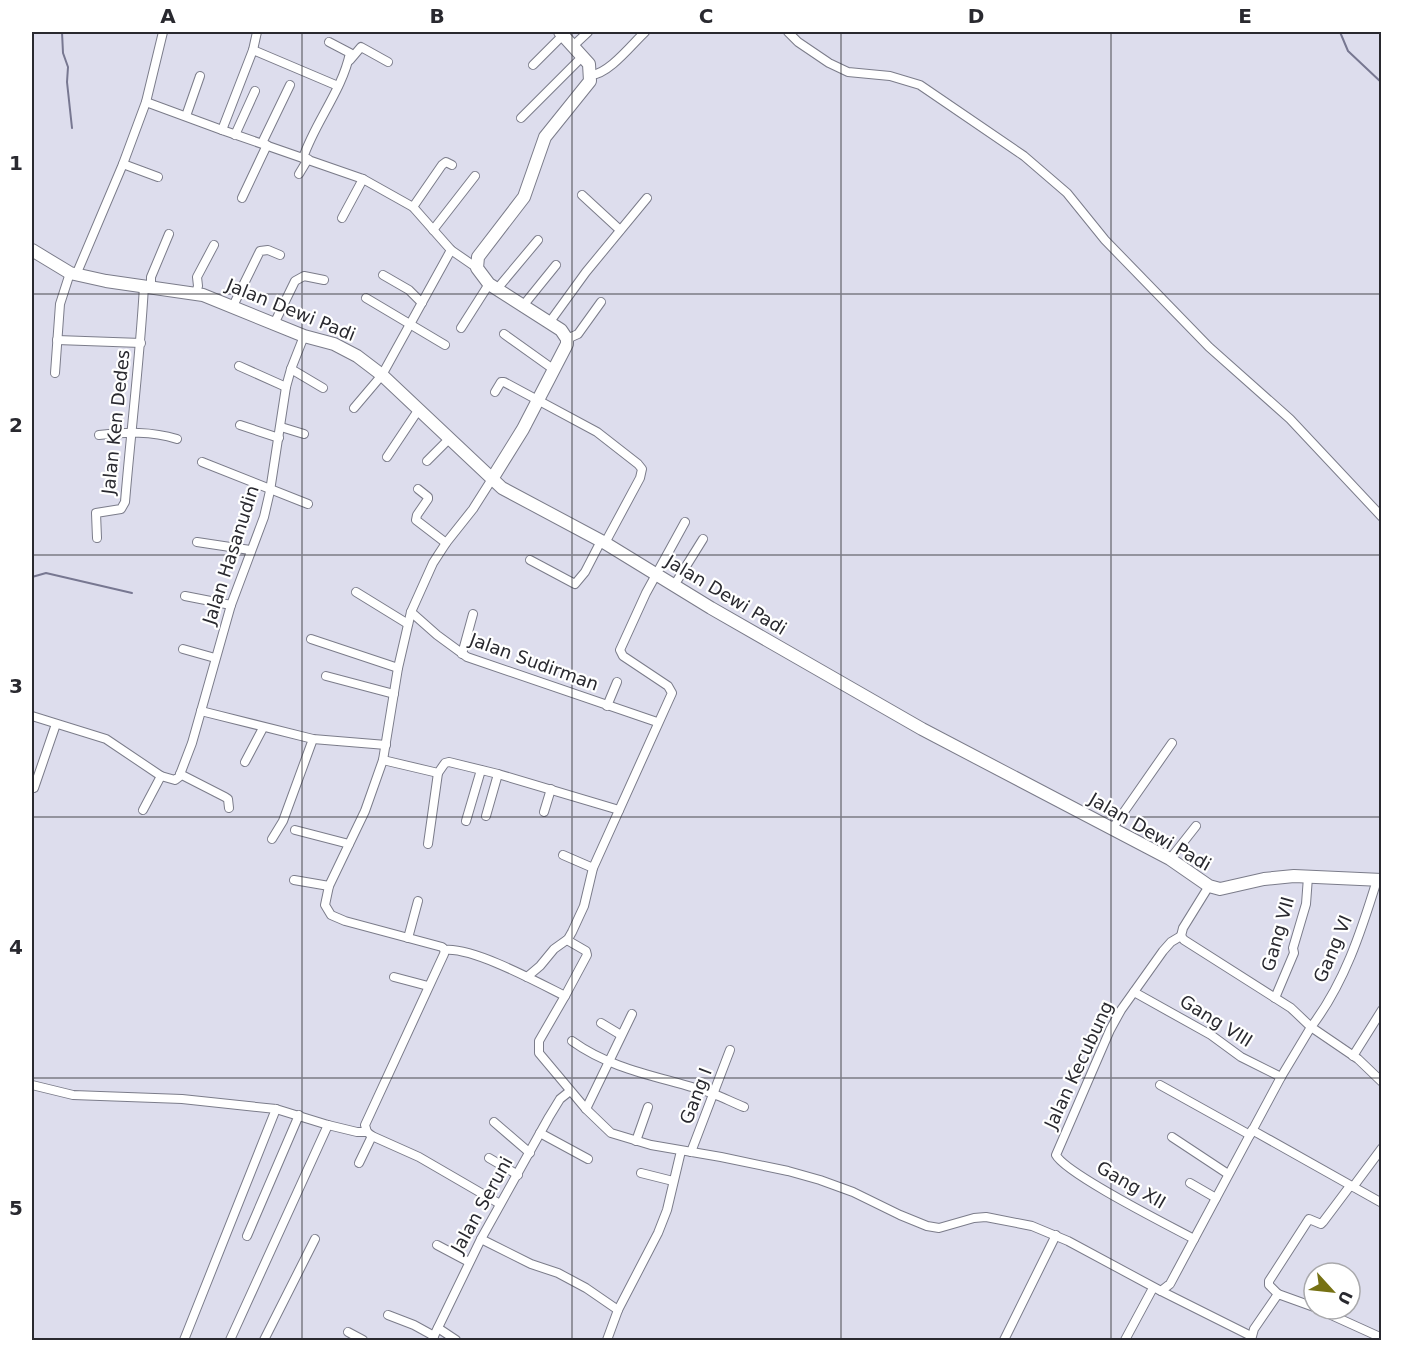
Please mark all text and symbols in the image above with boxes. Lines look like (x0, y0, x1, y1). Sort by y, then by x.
text: A (160, 4, 176, 28)
text: B (429, 4, 445, 28)
text: C (699, 4, 713, 28)
text: D (968, 4, 984, 28)
text: E (1238, 4, 1252, 28)
text: 1 (9, 151, 23, 175)
street label: Jalan Dewi Padi (223, 274, 359, 345)
street label: Jalan Ken Dedes (97, 349, 134, 496)
text: 2 (9, 413, 23, 437)
street label: Jalan Hasanudin (198, 483, 263, 628)
street label: Jalan Dewi Padi (661, 550, 791, 639)
street label: Jalan Sudirman (466, 628, 602, 695)
text: 3 (9, 674, 23, 698)
street label: Jalan Dewi Padi (1085, 788, 1215, 875)
street label: Gang VII (1257, 894, 1298, 974)
street label: Gang VI (1309, 912, 1356, 986)
text: 4 (9, 935, 23, 959)
street label: Gang VIII (1176, 990, 1257, 1051)
street label: Jalan Kecubung (1039, 998, 1117, 1133)
street label: Gang I (675, 1065, 716, 1127)
street label: Jalan Seruni (446, 1153, 517, 1258)
street label: Gang XII (1093, 1156, 1170, 1213)
text: 5 (9, 1196, 23, 1220)
north arrow (1302, 1261, 1362, 1321)
text: U (1334, 1287, 1356, 1308)

